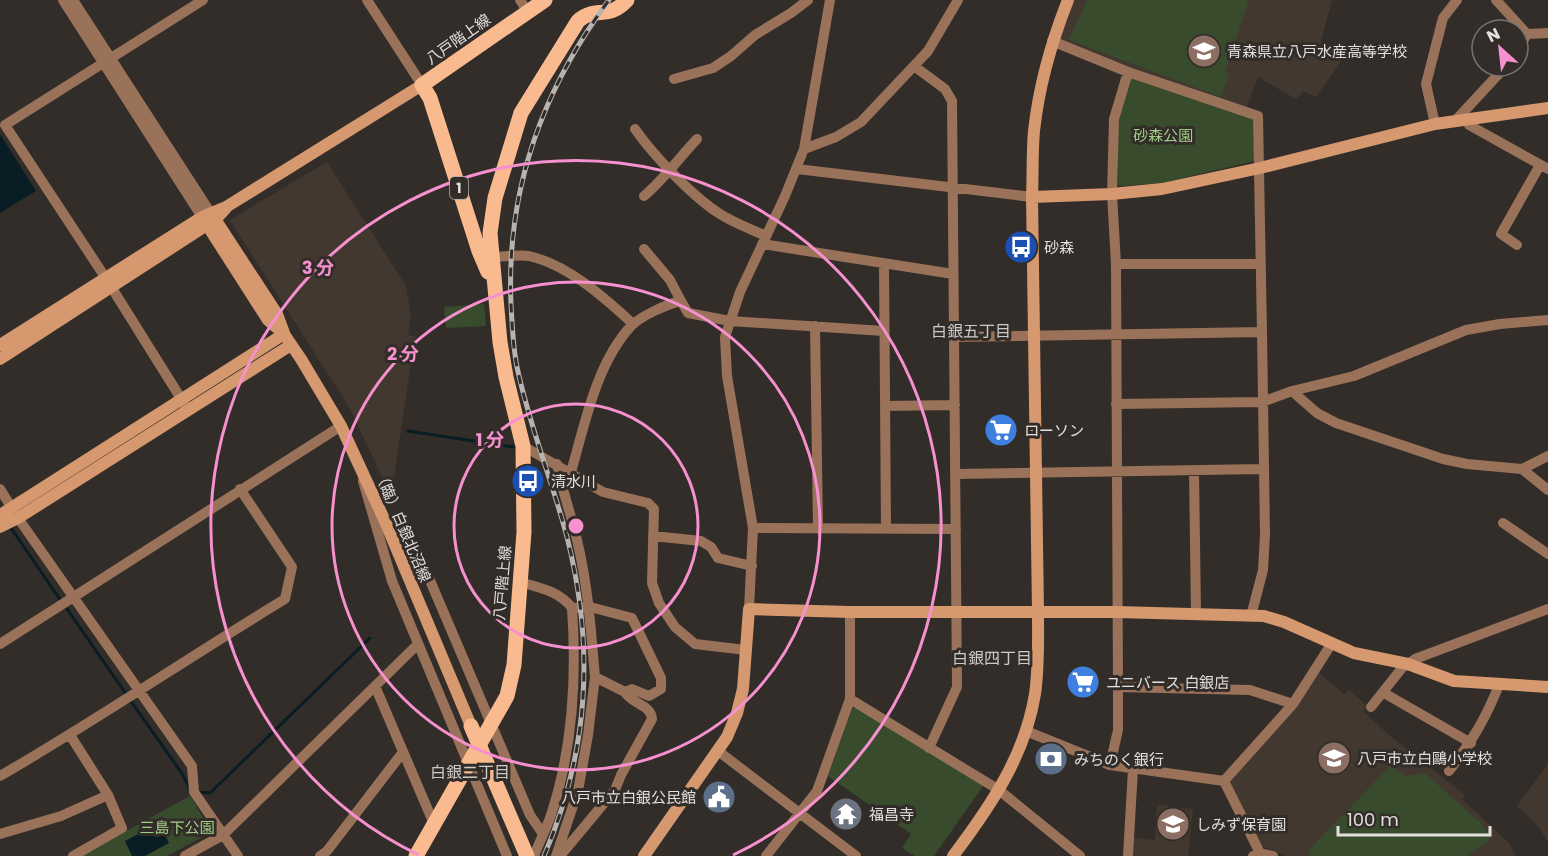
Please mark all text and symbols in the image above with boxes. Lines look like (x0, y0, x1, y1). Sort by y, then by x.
street label: 八戸階上線 (421, 9, 495, 69)
north arrow (1470, 18, 1530, 78)
text: N (1483, 22, 1504, 48)
school or university icon: 青森県立八戸水産高等学校 (1186, 33, 1222, 69)
place label: 青森県立八戸水産高等学校 (1227, 41, 1407, 62)
park label: 砂森公園 (1133, 125, 1193, 146)
road number: 1 (450, 177, 468, 199)
bus stop icon: 砂森 (1003, 229, 1039, 265)
place label: 砂森 (1044, 237, 1074, 258)
text: 3 分 (302, 255, 334, 280)
district label: 白銀五丁目 (931, 320, 1011, 343)
text: 2 分 (387, 341, 419, 366)
supermarket icon: ローソン (983, 412, 1019, 448)
place label: ローソン (1024, 420, 1084, 441)
text: 1 分 (476, 427, 504, 452)
bus stop icon: 清水川 (510, 463, 546, 499)
street label: （臨）白銀北沼線 (370, 467, 436, 585)
place label: 清水川 (551, 471, 596, 492)
centre of rings (566, 516, 586, 536)
street label: 八戸階上線 (488, 545, 516, 621)
district label: 白銀四丁目 (952, 647, 1032, 670)
supermarket icon: ユニバース 白銀店 (1065, 664, 1101, 700)
place label: ユニバース 白銀店 (1106, 672, 1229, 693)
school or university icon: 八戸市立白鷗小学校 (1316, 740, 1352, 776)
bank icon: みちのく銀行 (1033, 741, 1069, 777)
place label: 八戸市立白鷗小学校 (1357, 748, 1492, 769)
place label: みちのく銀行 (1074, 749, 1164, 770)
district label: 白銀二丁目 (430, 761, 510, 784)
public building icon: 八戸市立白銀公民館 (701, 779, 737, 815)
place label: 八戸市立白銀公民館 (561, 787, 696, 808)
temple icon: 福昌寺 (828, 796, 864, 832)
scale bar (1338, 799, 1490, 837)
place label: 福昌寺 (869, 804, 914, 825)
school or university icon: しみず保育園 (1155, 806, 1191, 842)
text: 100 m (1347, 807, 1399, 832)
place label: しみず保育園 (1196, 814, 1286, 835)
park label: 三島下公園 (139, 817, 215, 838)

